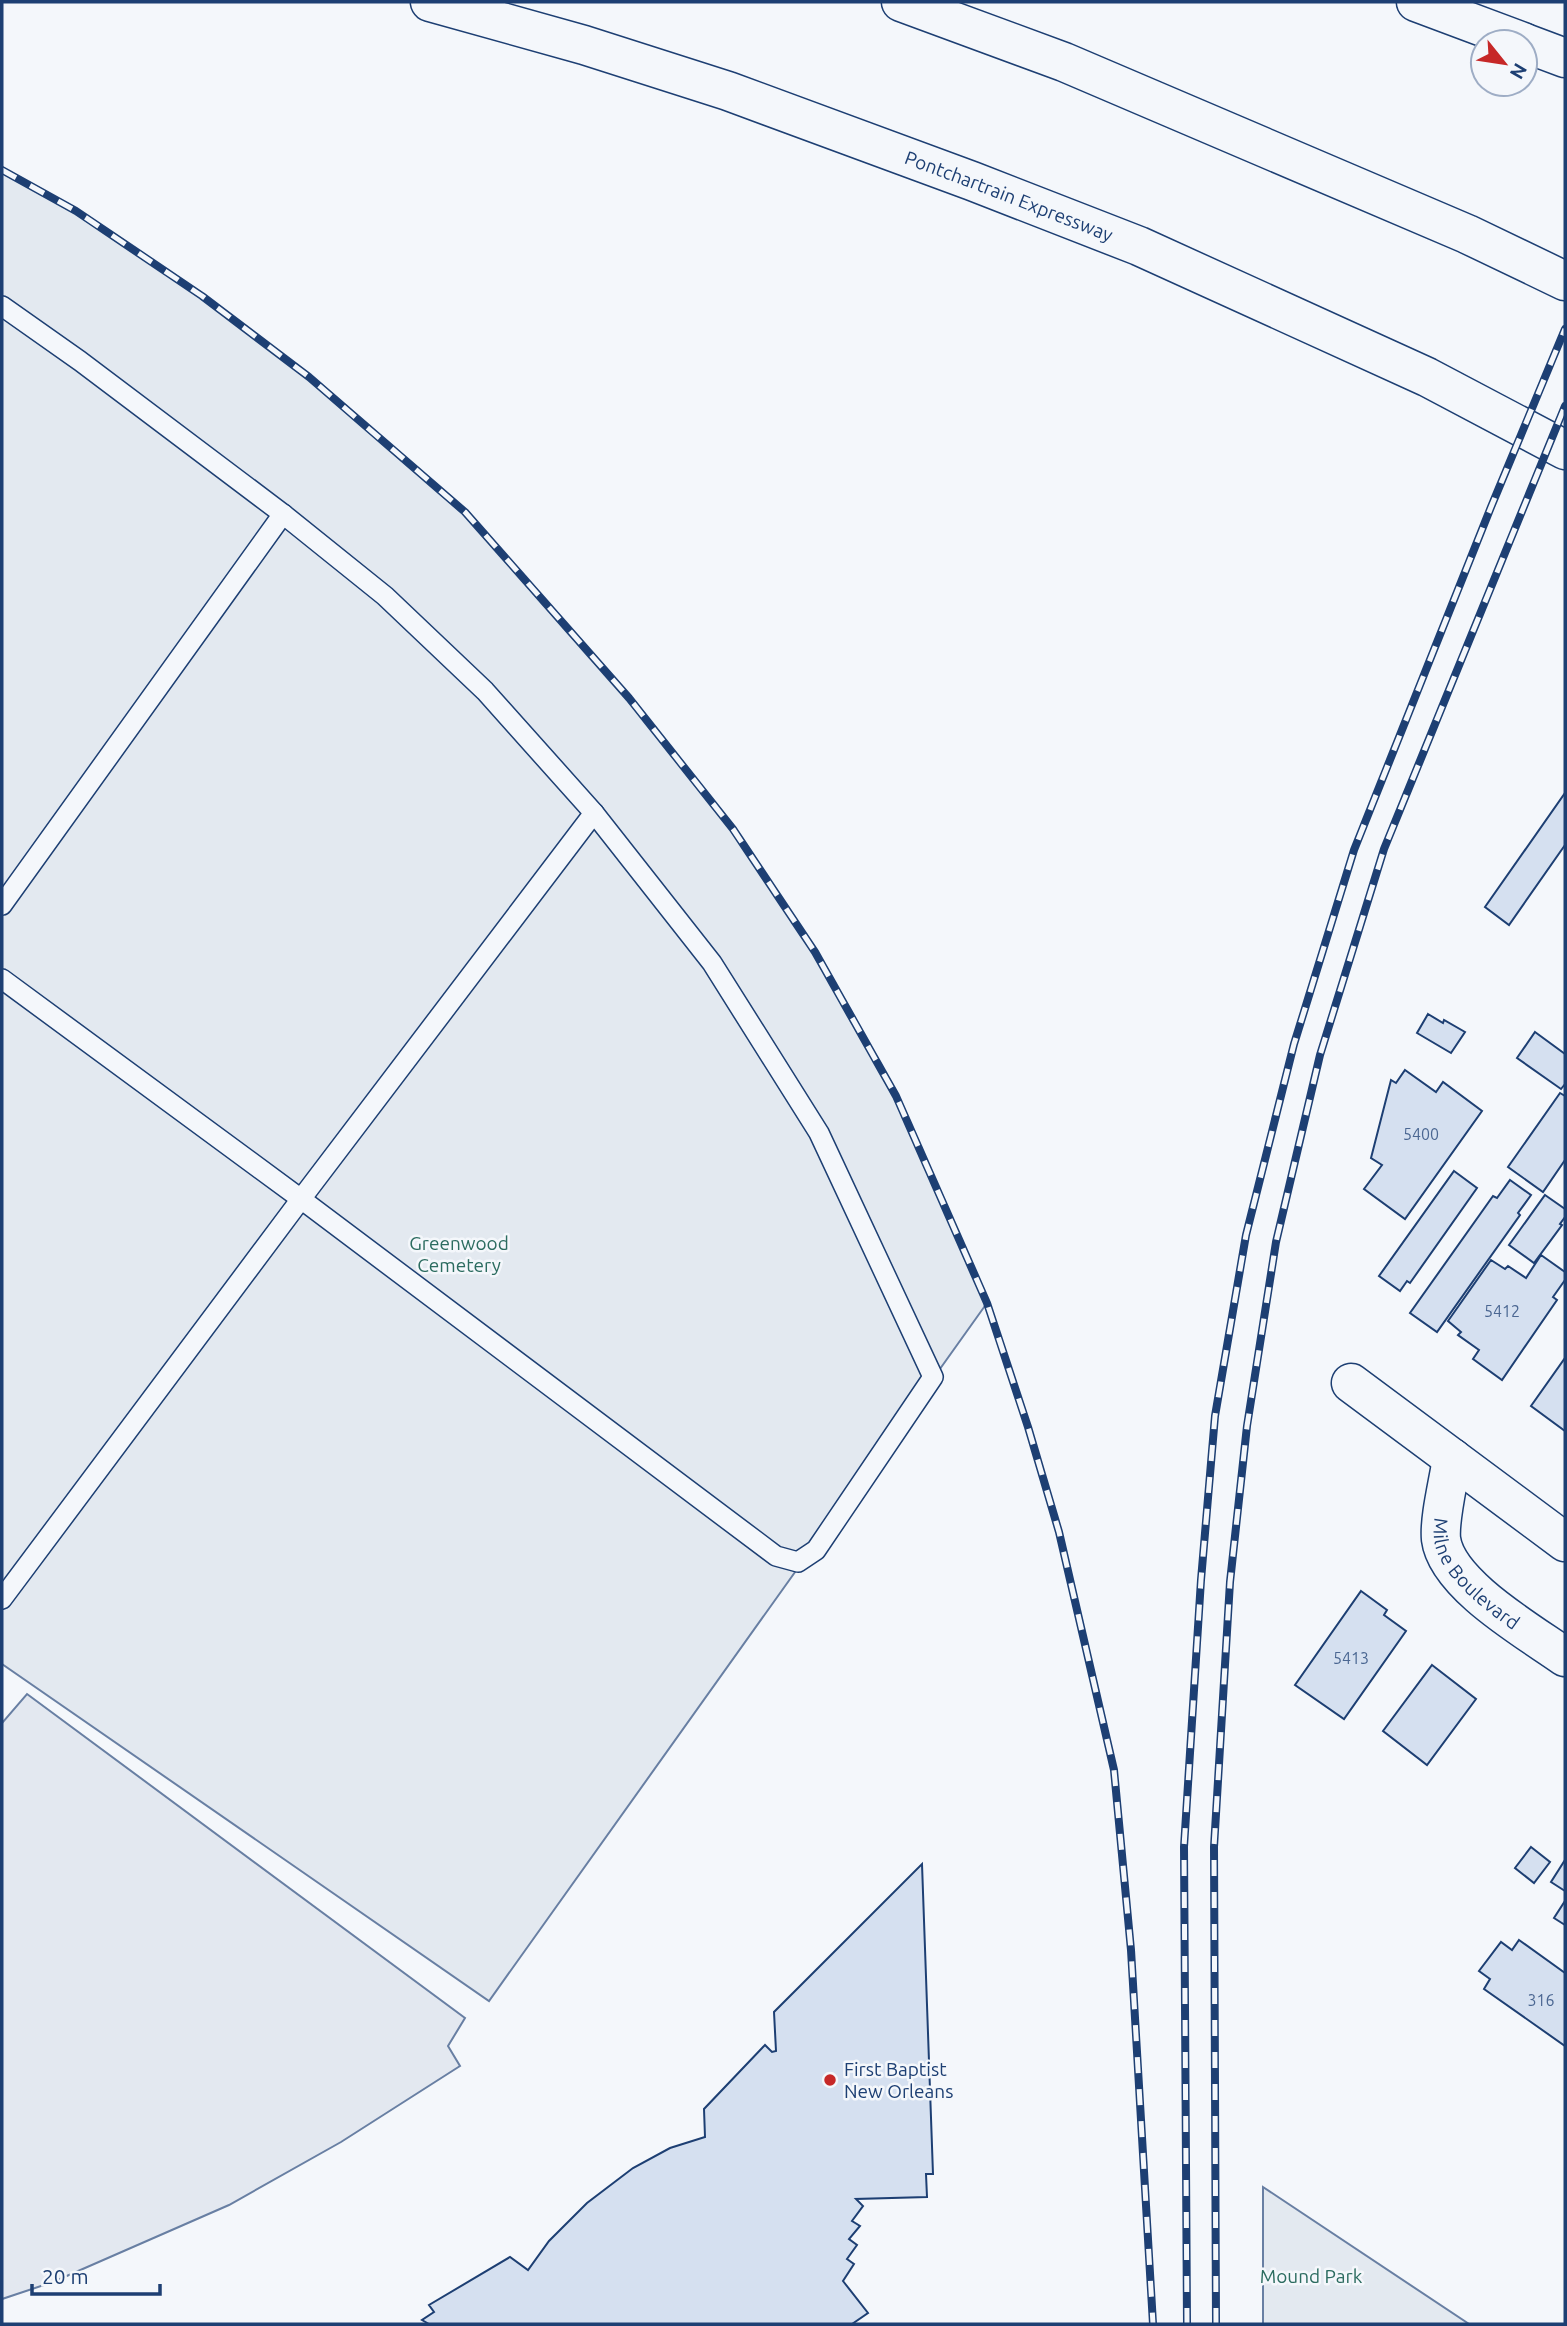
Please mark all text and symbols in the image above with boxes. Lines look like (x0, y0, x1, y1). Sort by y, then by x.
north arrow (1469, 28, 1539, 98)
text: N (1506, 60, 1532, 83)
street label: Pontchartrain Expressway (902, 146, 1116, 246)
house number: 5400 (1403, 1125, 1439, 1143)
park label: Greenwood Cemetery (409, 1232, 509, 1276)
house number: 5412 (1484, 1302, 1520, 1320)
street label: Milne Boulevard (1429, 1517, 1524, 1634)
house number: 5413 (1333, 1649, 1369, 1667)
house number: 316 (1527, 1991, 1555, 2009)
place label: First Baptist New Orleans (844, 2058, 953, 2102)
marker: First Baptist New Orleans (822, 2072, 838, 2088)
scale bar (32, 2252, 159, 2296)
text: 20 m (42, 2264, 89, 2288)
park label: Mound Park (1260, 2265, 1363, 2287)

